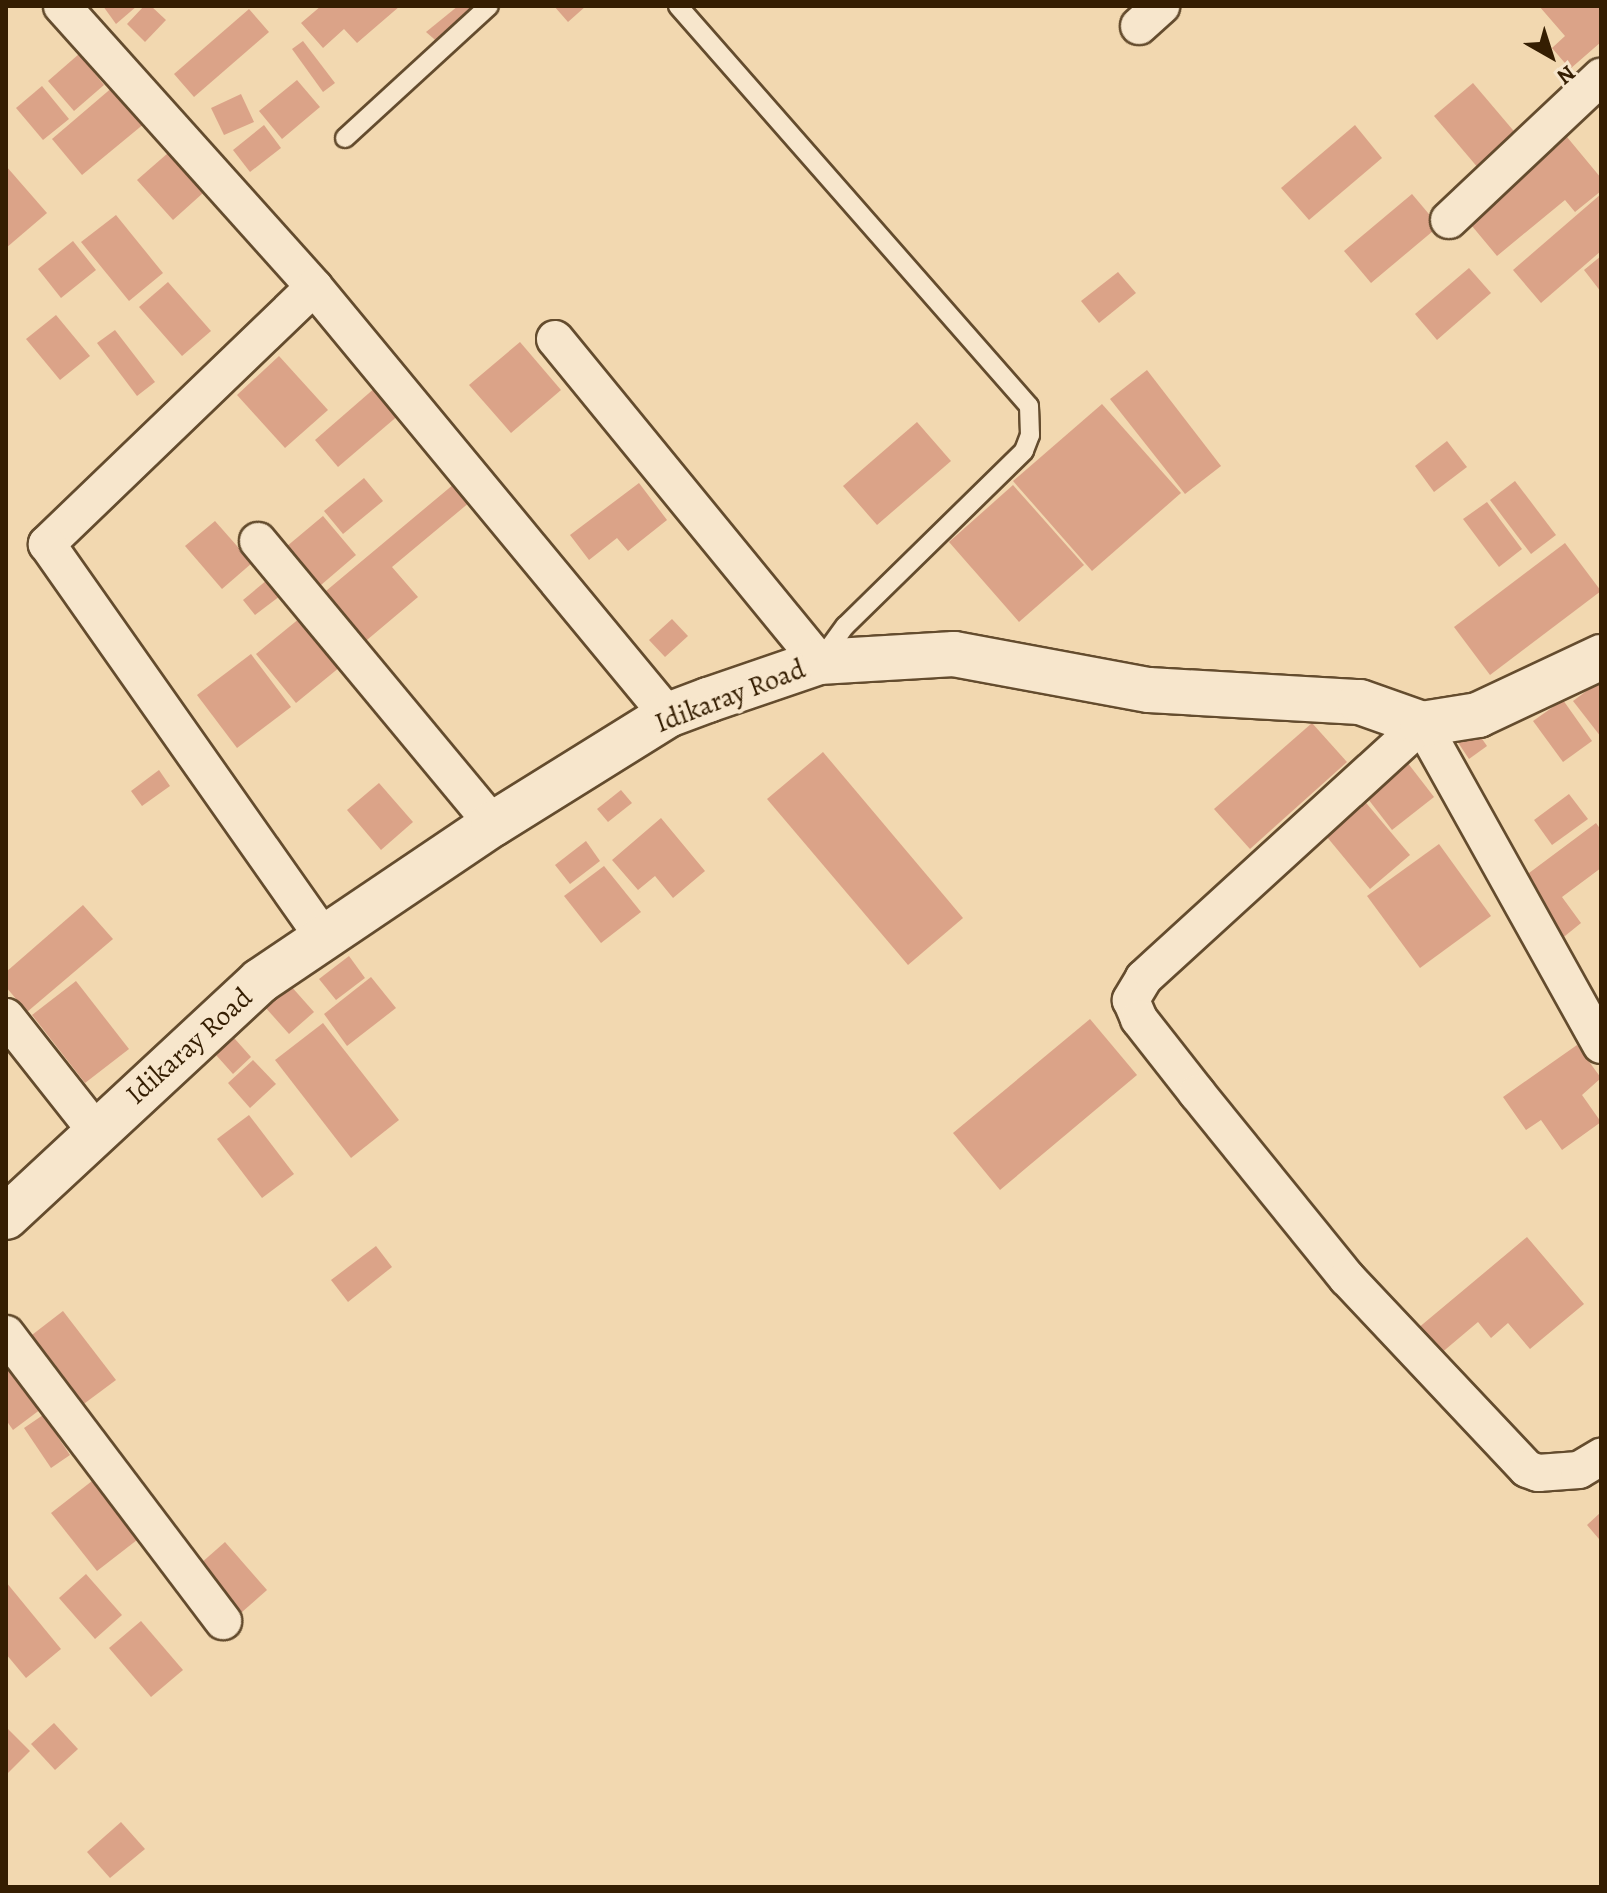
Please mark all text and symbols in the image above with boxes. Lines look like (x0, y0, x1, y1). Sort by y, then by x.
north arrow (1511, 16, 1591, 96)
text: N (1550, 58, 1582, 91)
street label: Idikaray Road (650, 652, 810, 740)
street label: Idikaray Road (119, 981, 259, 1111)

